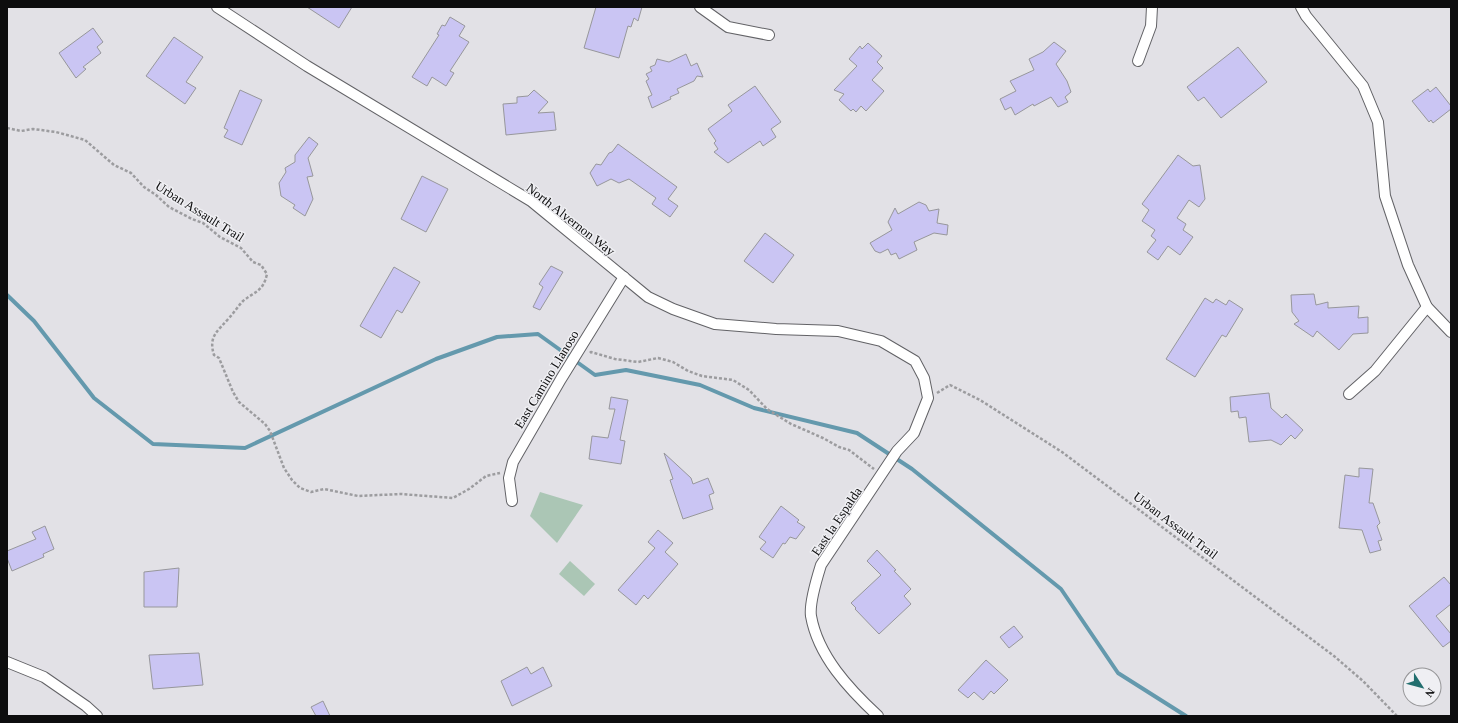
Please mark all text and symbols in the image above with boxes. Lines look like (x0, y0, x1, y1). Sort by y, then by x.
street label: Urban Assault Trail (153, 178, 247, 245)
street label: North Alvernon Way (523, 180, 618, 259)
street label: East Camino Llanoso (511, 327, 582, 431)
street label: East la Espalda (808, 484, 865, 558)
street label: Urban Assault Trail (1131, 489, 1221, 562)
north arrow (1402, 667, 1442, 707)
text: N (1423, 686, 1437, 700)

